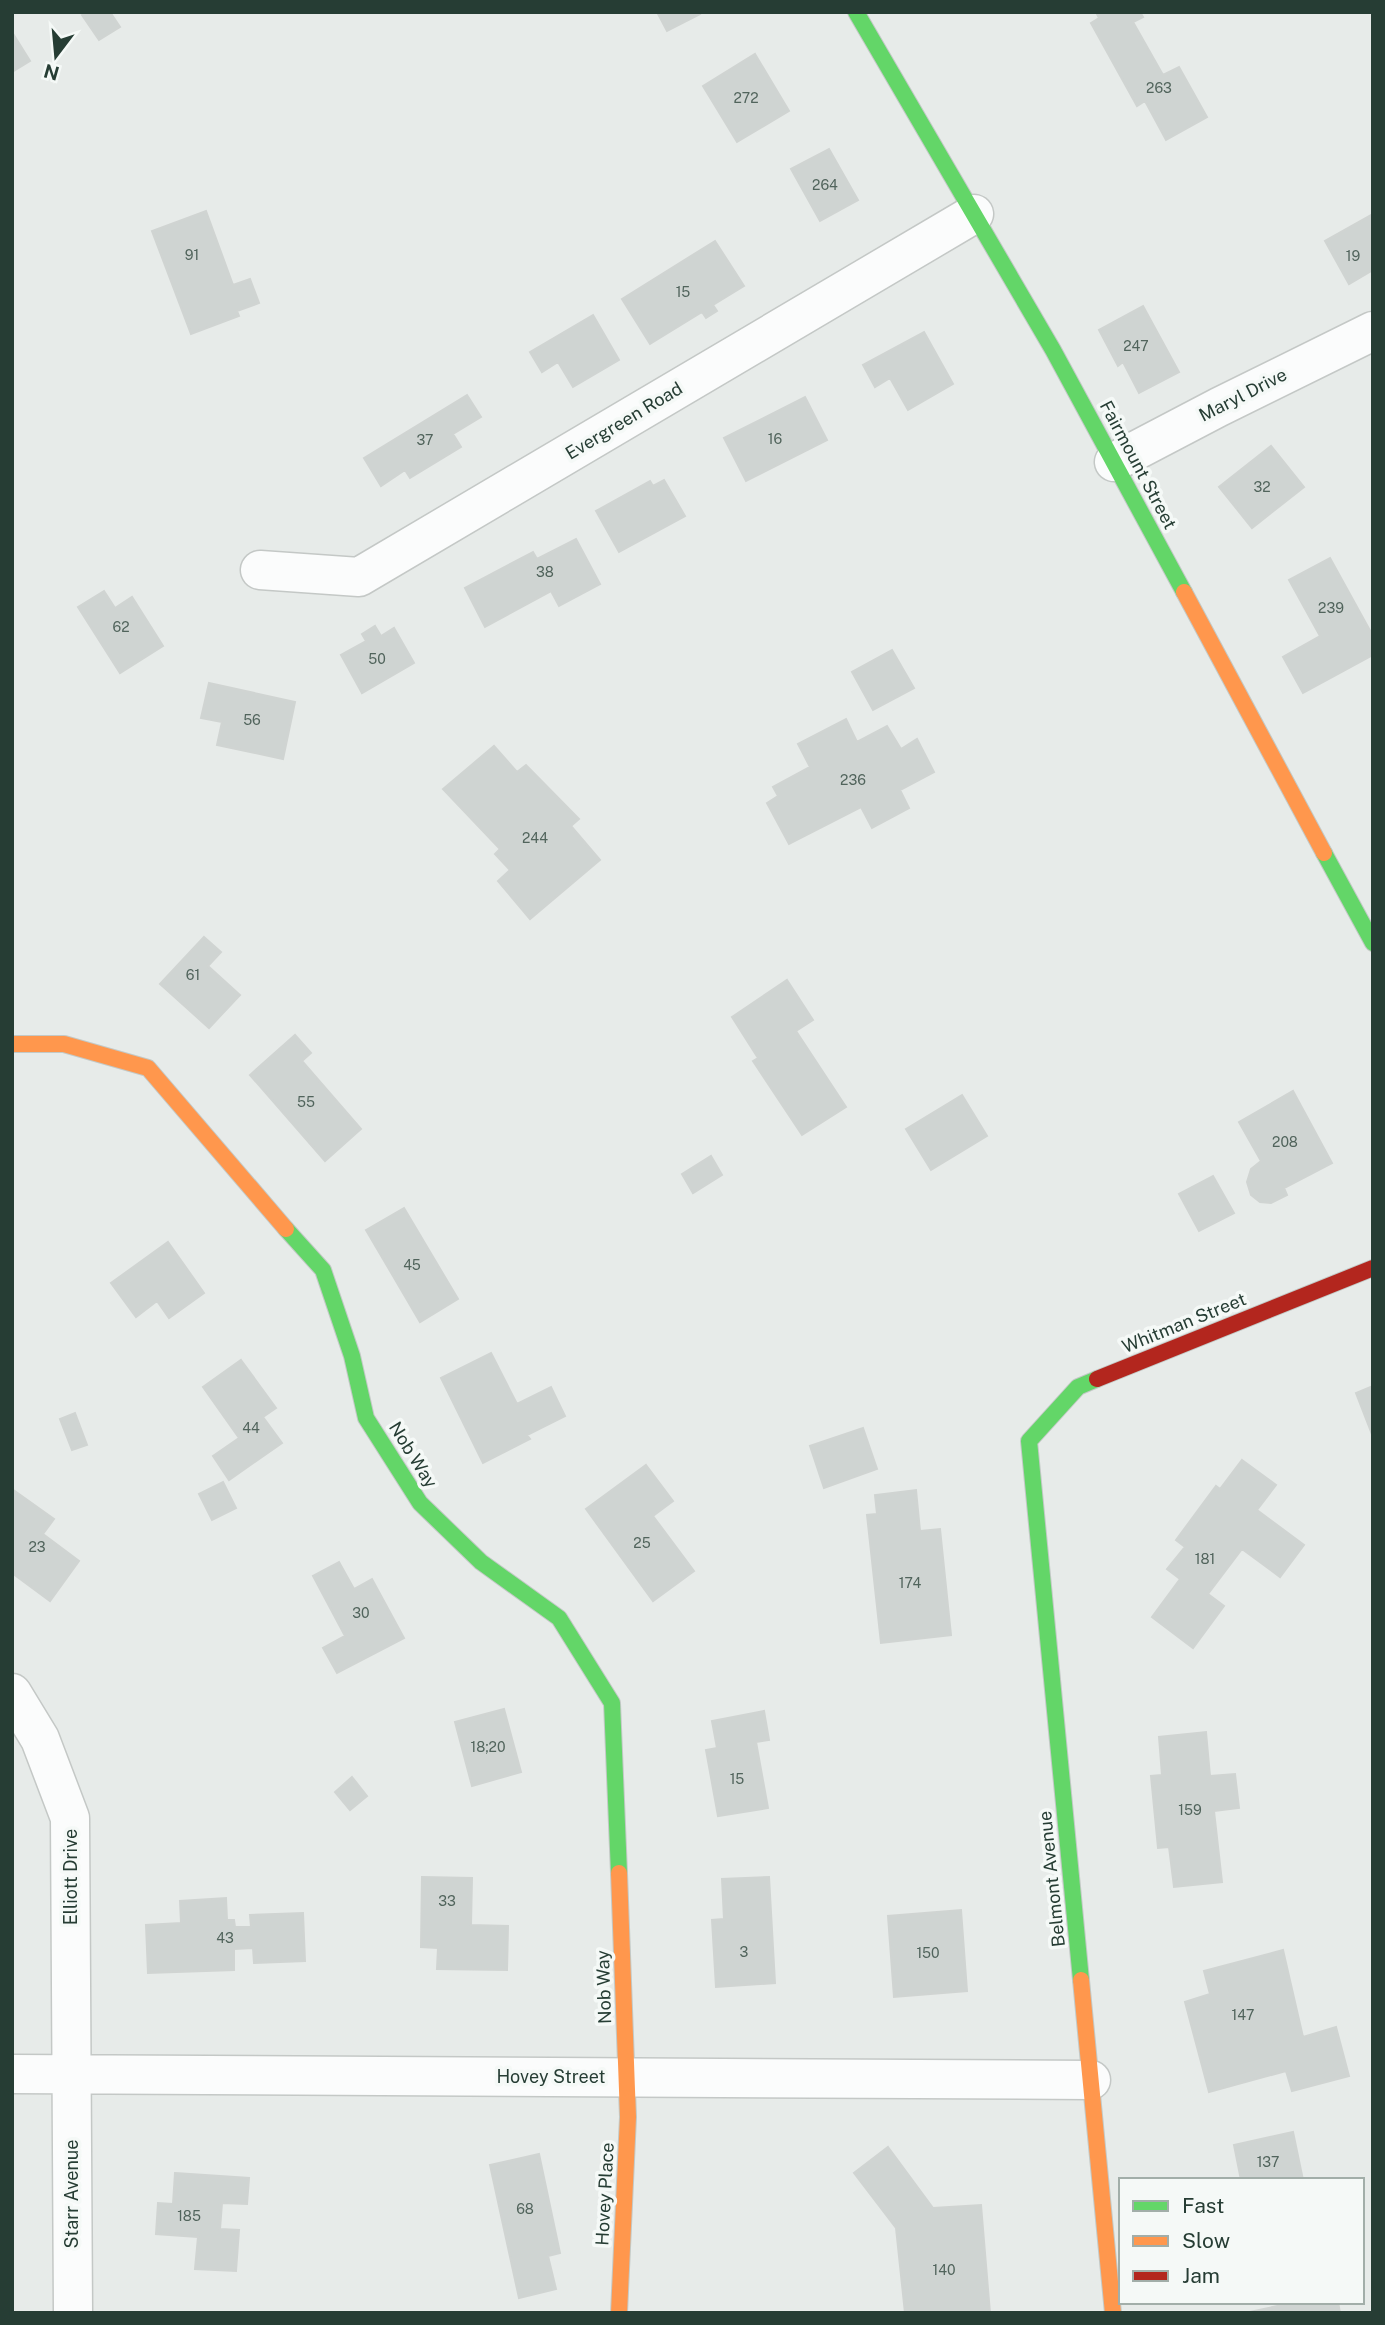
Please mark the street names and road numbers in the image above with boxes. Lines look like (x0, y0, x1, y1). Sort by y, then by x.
street label: Maryl Drive (1195, 363, 1290, 426)
street label: Evergreen Road (561, 377, 686, 464)
street label: Fairmount Street (1096, 397, 1181, 533)
street label: Whitman Street (1119, 1288, 1249, 1357)
street label: Nob Way (385, 1418, 442, 1492)
street label: Belmont Avenue (1034, 1810, 1069, 1948)
street label: Elliott Drive (60, 1829, 81, 1925)
street label: Nob Way (592, 1949, 615, 2024)
street label: Hovey Street (496, 2066, 606, 2087)
street label: Starr Avenue (61, 2140, 82, 2248)
street label: Hovey Place (591, 2142, 618, 2246)

